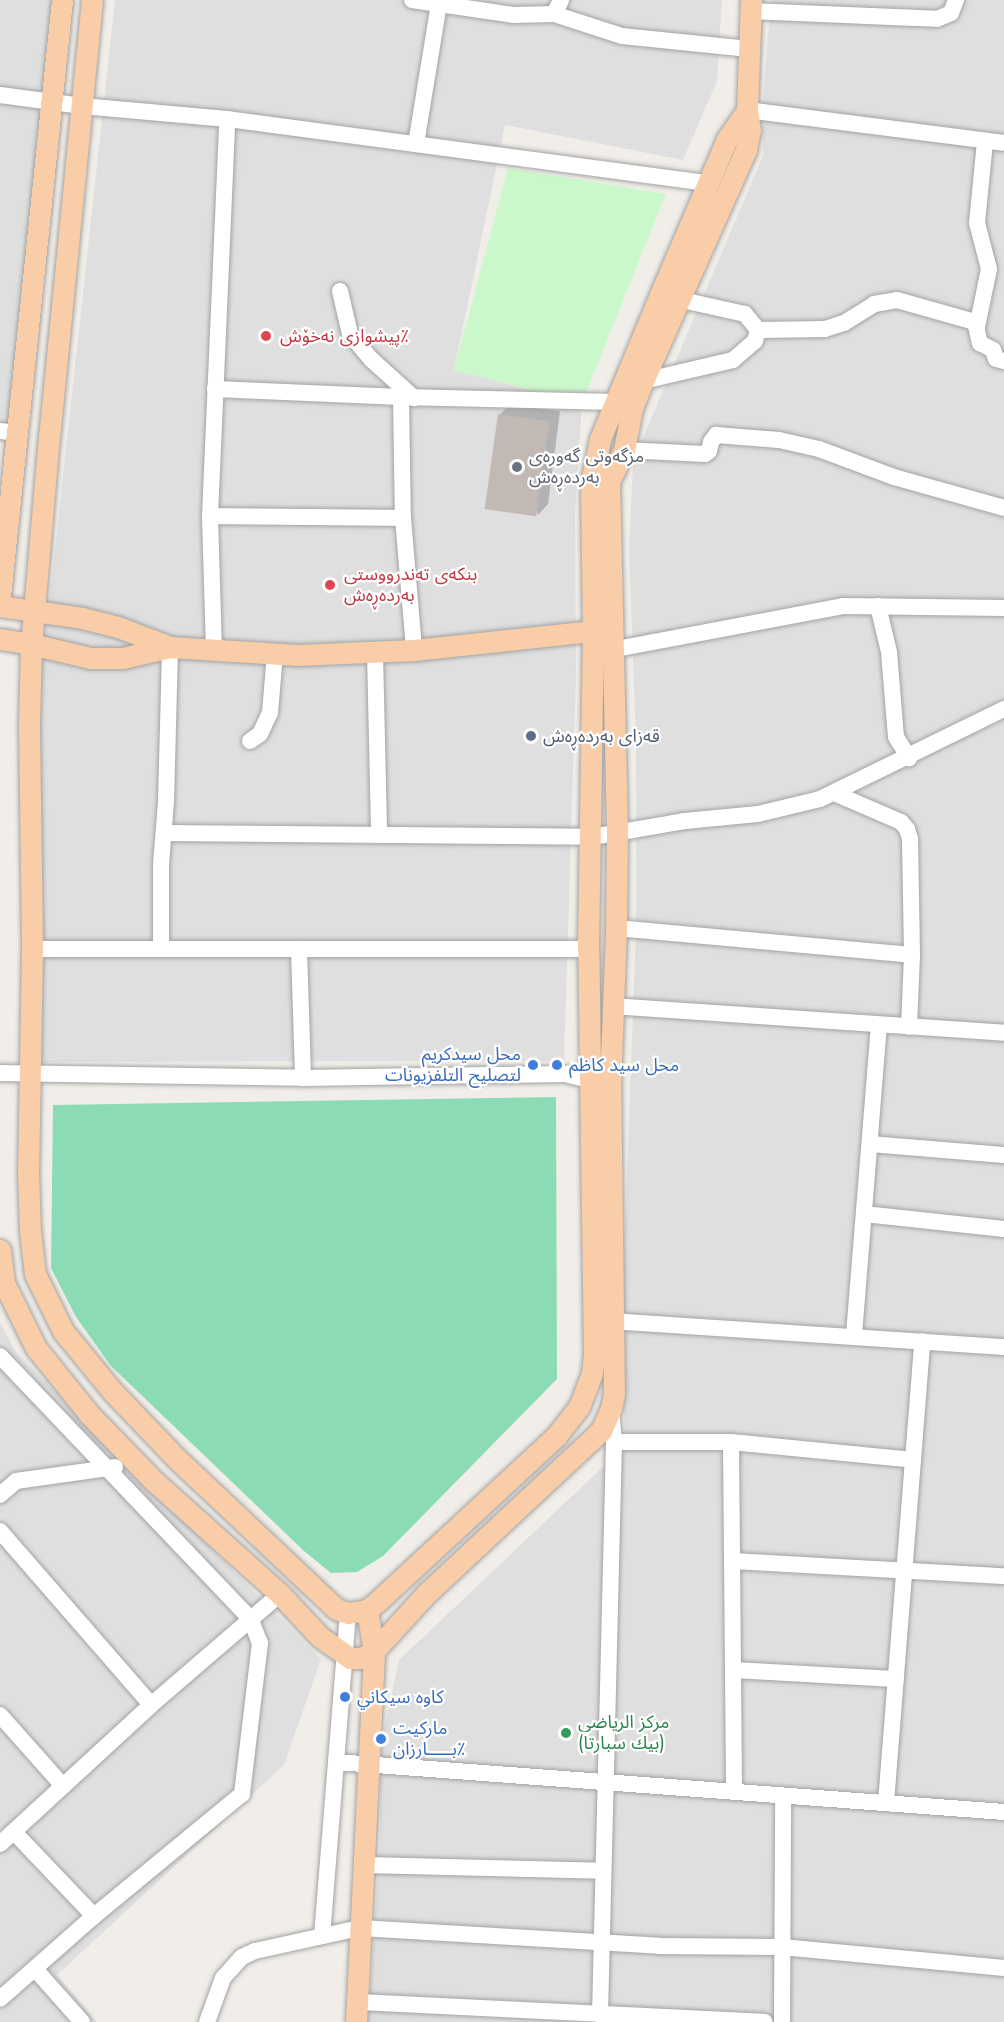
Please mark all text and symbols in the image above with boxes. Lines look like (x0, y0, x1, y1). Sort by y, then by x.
place label: پیشوازی نەخۆش٪ (280, 325, 409, 347)
marker: پیشوازی نەخۆش٪ (257, 327, 275, 345)
place label: مزگەوتی گەورەی بەردەڕەش (529, 446, 644, 488)
marker: مزگەوتی گەورەی بەردەڕەش (510, 460, 524, 474)
place label: بنکەی تەندرووستی بەردەڕەش (344, 564, 477, 606)
marker: بنکەی تەندرووستی بەردەڕەش (321, 576, 339, 594)
place label: قەزای بەردەڕەش (543, 725, 660, 747)
marker: قەزای بەردەڕەش (524, 729, 538, 743)
place label: محل سيدكريم لتصليح التلفزيونات (385, 1044, 521, 1086)
place label: محل سيد كاظم (569, 1054, 679, 1076)
marker: محل سيدكريم لتصليح التلفزيونات (526, 1058, 540, 1072)
marker: محل سيد كاظم (550, 1058, 564, 1072)
place label: كاوه سيكاني (357, 1686, 444, 1708)
marker: كاوه سيكاني (338, 1690, 352, 1704)
place label: مركز الرياضي (بيك سبارتا) (578, 1712, 669, 1754)
place label: ماركیت بـــــارزان٪ (393, 1718, 465, 1760)
marker: مركز الرياضي (بيك سبارتا) (559, 1726, 573, 1740)
marker: ماركیت بـــــارزان٪ (374, 1732, 388, 1746)

